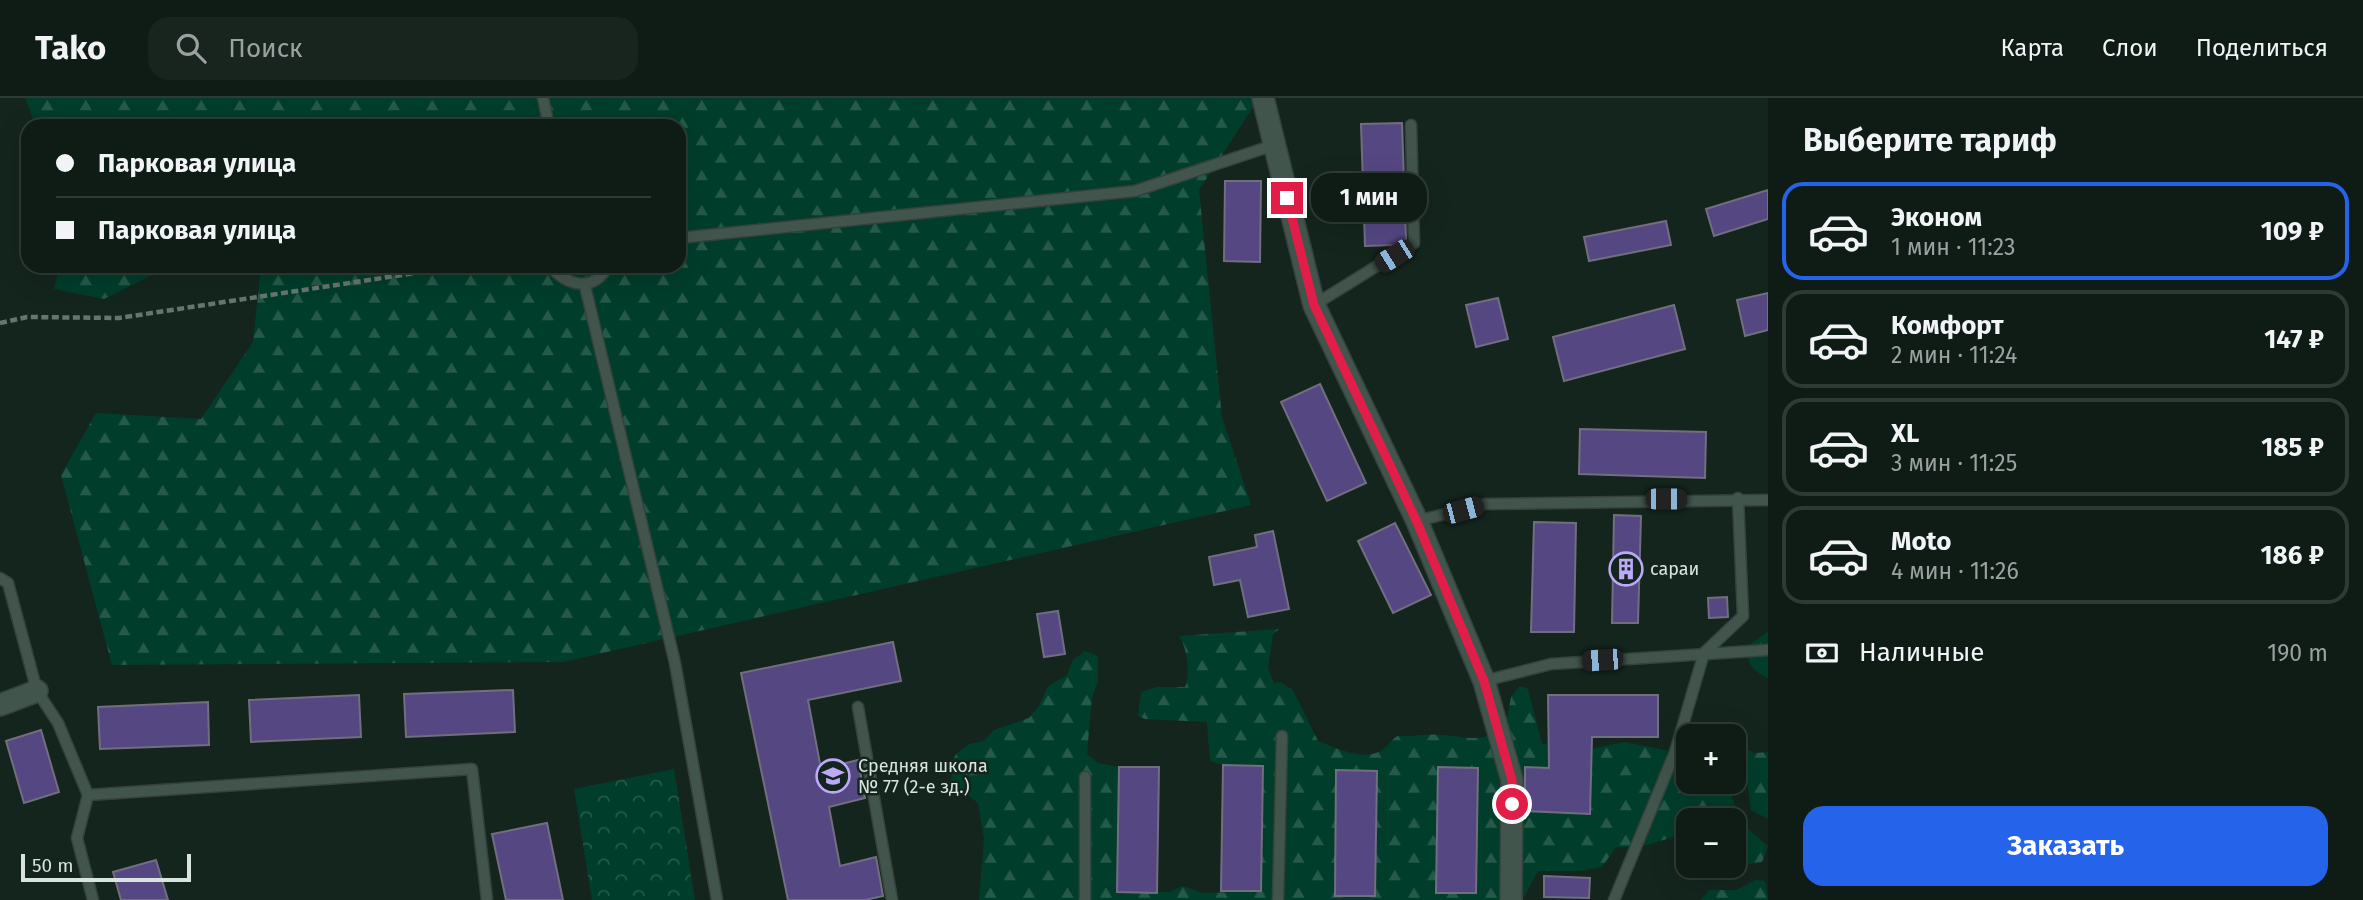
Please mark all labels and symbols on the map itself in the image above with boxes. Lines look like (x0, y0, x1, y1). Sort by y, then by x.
callout: 1 мин (1312, 174, 1427, 222)
route end (1271, 182, 1303, 214)
car (1371, 236, 1418, 276)
car (1646, 489, 1688, 510)
car (1440, 494, 1487, 526)
building icon: сараи (1607, 550, 1645, 588)
place label: сараи (1650, 558, 1699, 580)
car (1581, 648, 1624, 672)
place label: Средняя школа № 77 (2-е зд.) (858, 755, 988, 798)
school or university icon: Средняя школа № 77 (2-е зд.) (814, 757, 852, 795)
route start (1496, 788, 1528, 820)
scale bar (21, 851, 191, 883)

